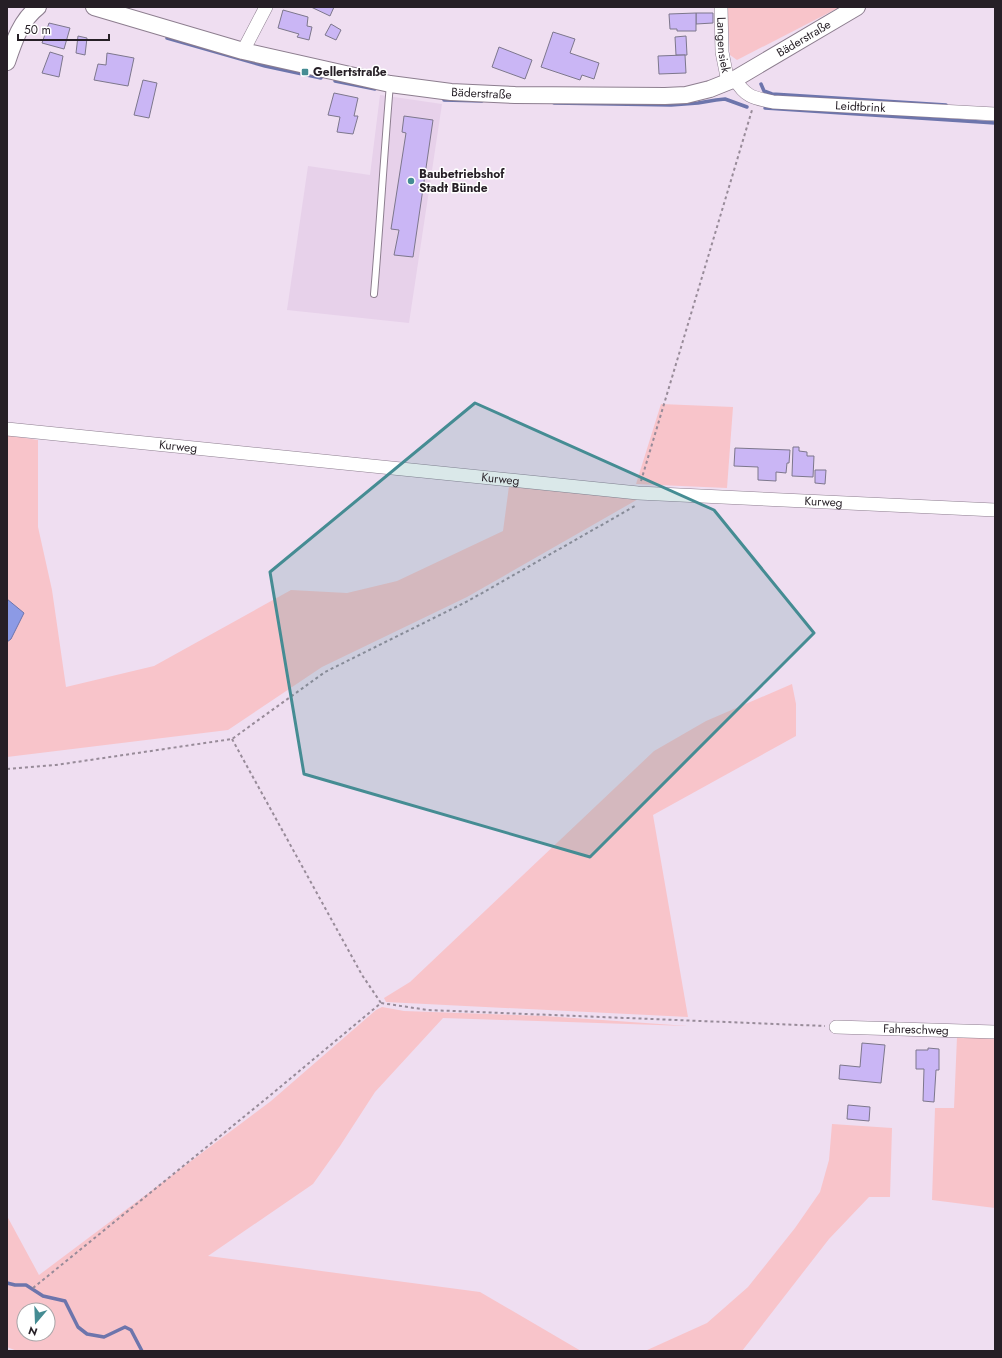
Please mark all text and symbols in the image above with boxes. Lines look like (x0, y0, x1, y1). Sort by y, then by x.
street label: Bäderstraße (773, 15, 834, 62)
scale bar (18, 16, 109, 42)
street label: Langensiek (712, 17, 735, 75)
text: 50 m (24, 21, 51, 39)
place label: Gellertstraße (313, 63, 387, 81)
marker: Gellertstraße (300, 67, 310, 77)
street label: Bäderstraße (451, 83, 512, 104)
street label: Leidtbrink (835, 96, 887, 117)
place label: Baubetriebshof Stadt Bünde (419, 165, 505, 197)
marker: Baubetriebshof Stadt Bünde (406, 176, 416, 186)
street label: Kurweg (158, 435, 198, 457)
street label: Kurweg (481, 468, 520, 490)
street label: Kurweg (804, 492, 843, 512)
street label: Fahreschweg (883, 1019, 949, 1040)
north arrow (16, 1302, 56, 1342)
text: N (26, 1322, 39, 1340)

